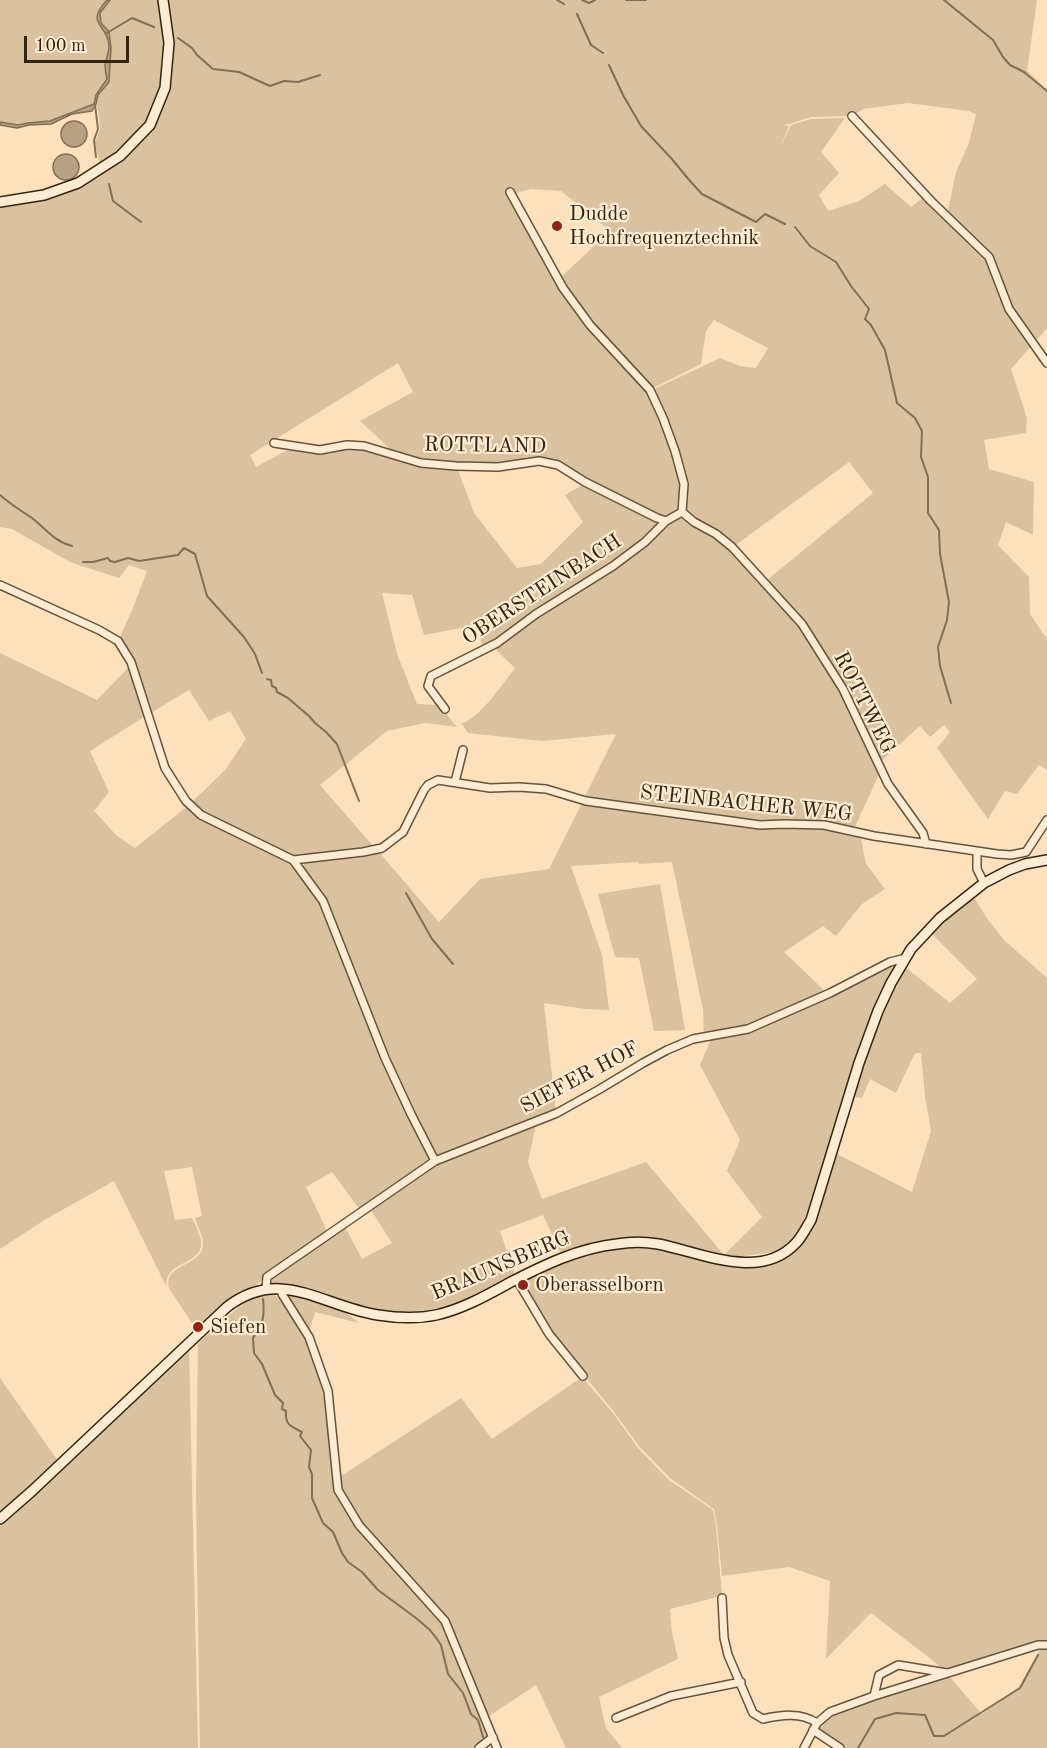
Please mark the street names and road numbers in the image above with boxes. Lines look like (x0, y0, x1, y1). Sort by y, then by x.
street label: ROTTLAND (424, 432, 546, 460)
street label: OBERSTEINBACH (458, 529, 626, 651)
street label: ROTTWEG (827, 647, 901, 759)
street label: STEINBACHER WEG (638, 780, 854, 828)
street label: SIEFER HOF (516, 1036, 644, 1120)
street label: BRAUNSBERG (428, 1225, 574, 1307)

